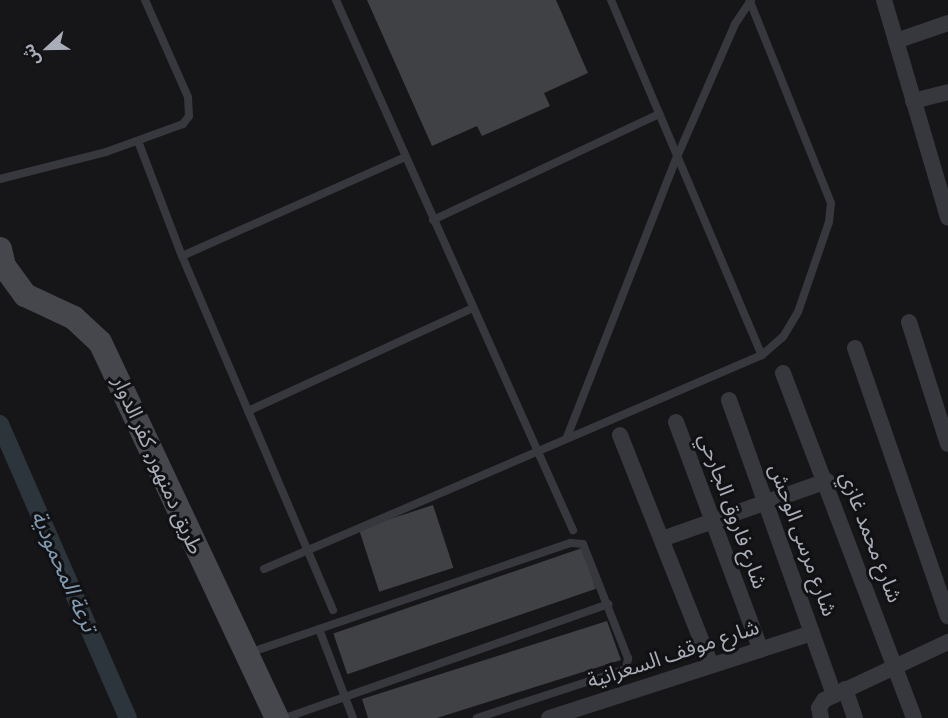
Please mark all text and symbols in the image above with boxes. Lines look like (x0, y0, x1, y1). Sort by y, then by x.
north arrow (18, 18, 78, 78)
text: ش (18, 41, 45, 69)
street label: طريق دمنهور, كفر الدوار (107, 372, 209, 558)
street label: شارع فاروق الجارحي (693, 430, 773, 592)
street label: شارع مرسى الوحش (764, 460, 842, 620)
street label: شارع محمد غازي (834, 468, 908, 606)
water label: ترعة المحمودية (26, 506, 102, 636)
street label: شارع موقف السعرانية (584, 614, 762, 694)

